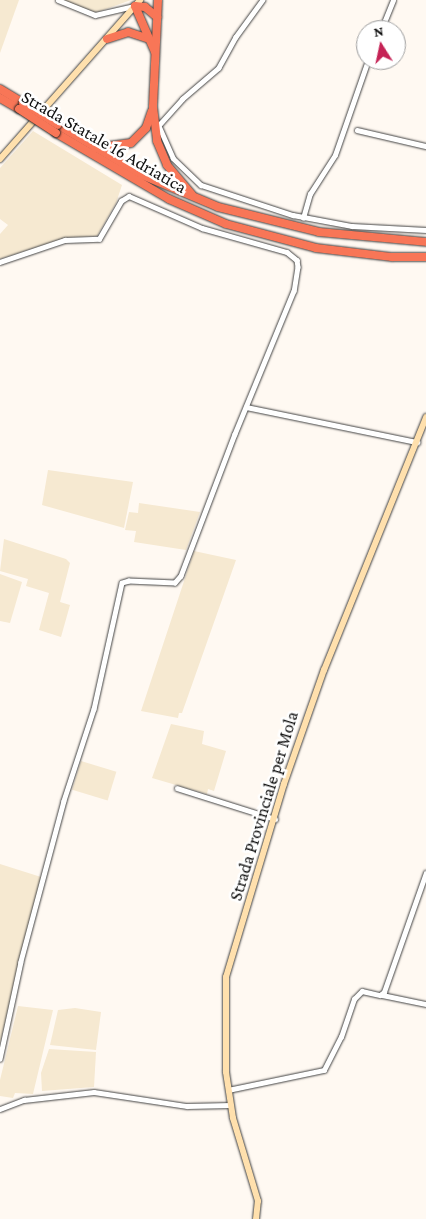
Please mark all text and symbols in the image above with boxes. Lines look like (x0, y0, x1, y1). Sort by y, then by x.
north arrow (356, 20, 406, 70)
text: N (372, 23, 385, 40)
street label: Strada Statale 16 Adriatica (18, 86, 190, 198)
street label: Strada Provinciale per Mola (225, 709, 303, 903)

